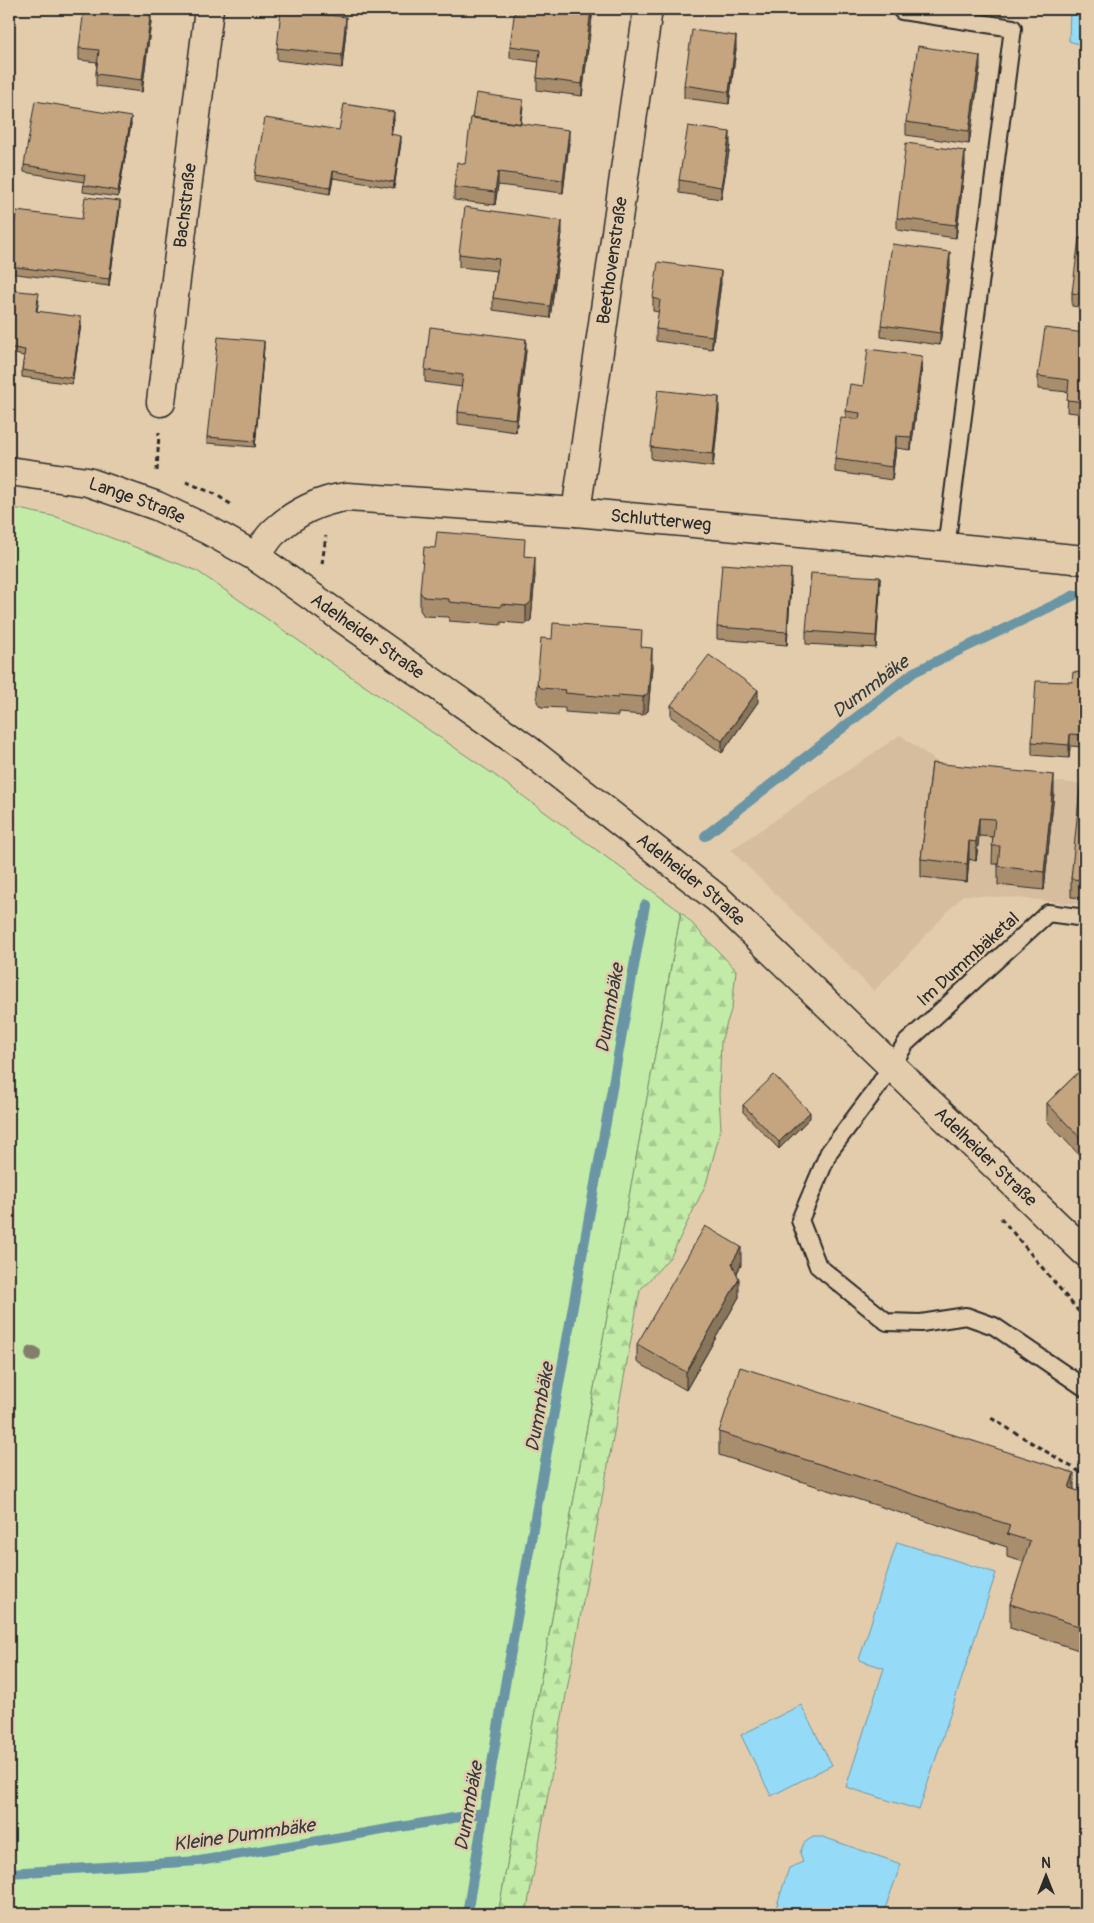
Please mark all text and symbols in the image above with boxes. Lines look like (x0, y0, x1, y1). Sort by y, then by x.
street label: Bachstraße (169, 162, 202, 249)
street label: Beethovenstraße (592, 195, 633, 326)
street label: Lange Straße (86, 472, 189, 530)
street label: Schlutterweg (609, 504, 712, 537)
street label: Adelheider Straße (306, 588, 429, 685)
water label: Dummbäke (827, 649, 915, 723)
street label: Adelheider Straße (632, 828, 750, 931)
street label: Im Dummbäketal (912, 907, 1024, 1011)
water label: Dummbäke (590, 960, 630, 1055)
street label: Adelheider Straße (929, 1102, 1042, 1212)
water label: Dummbäke (520, 1359, 560, 1454)
water label: Dummbäke (449, 1758, 489, 1853)
water label: Kleine Dummbäke (172, 1813, 318, 1857)
north arrow (1022, 1850, 1072, 1900)
text: N (1041, 1855, 1051, 1872)

